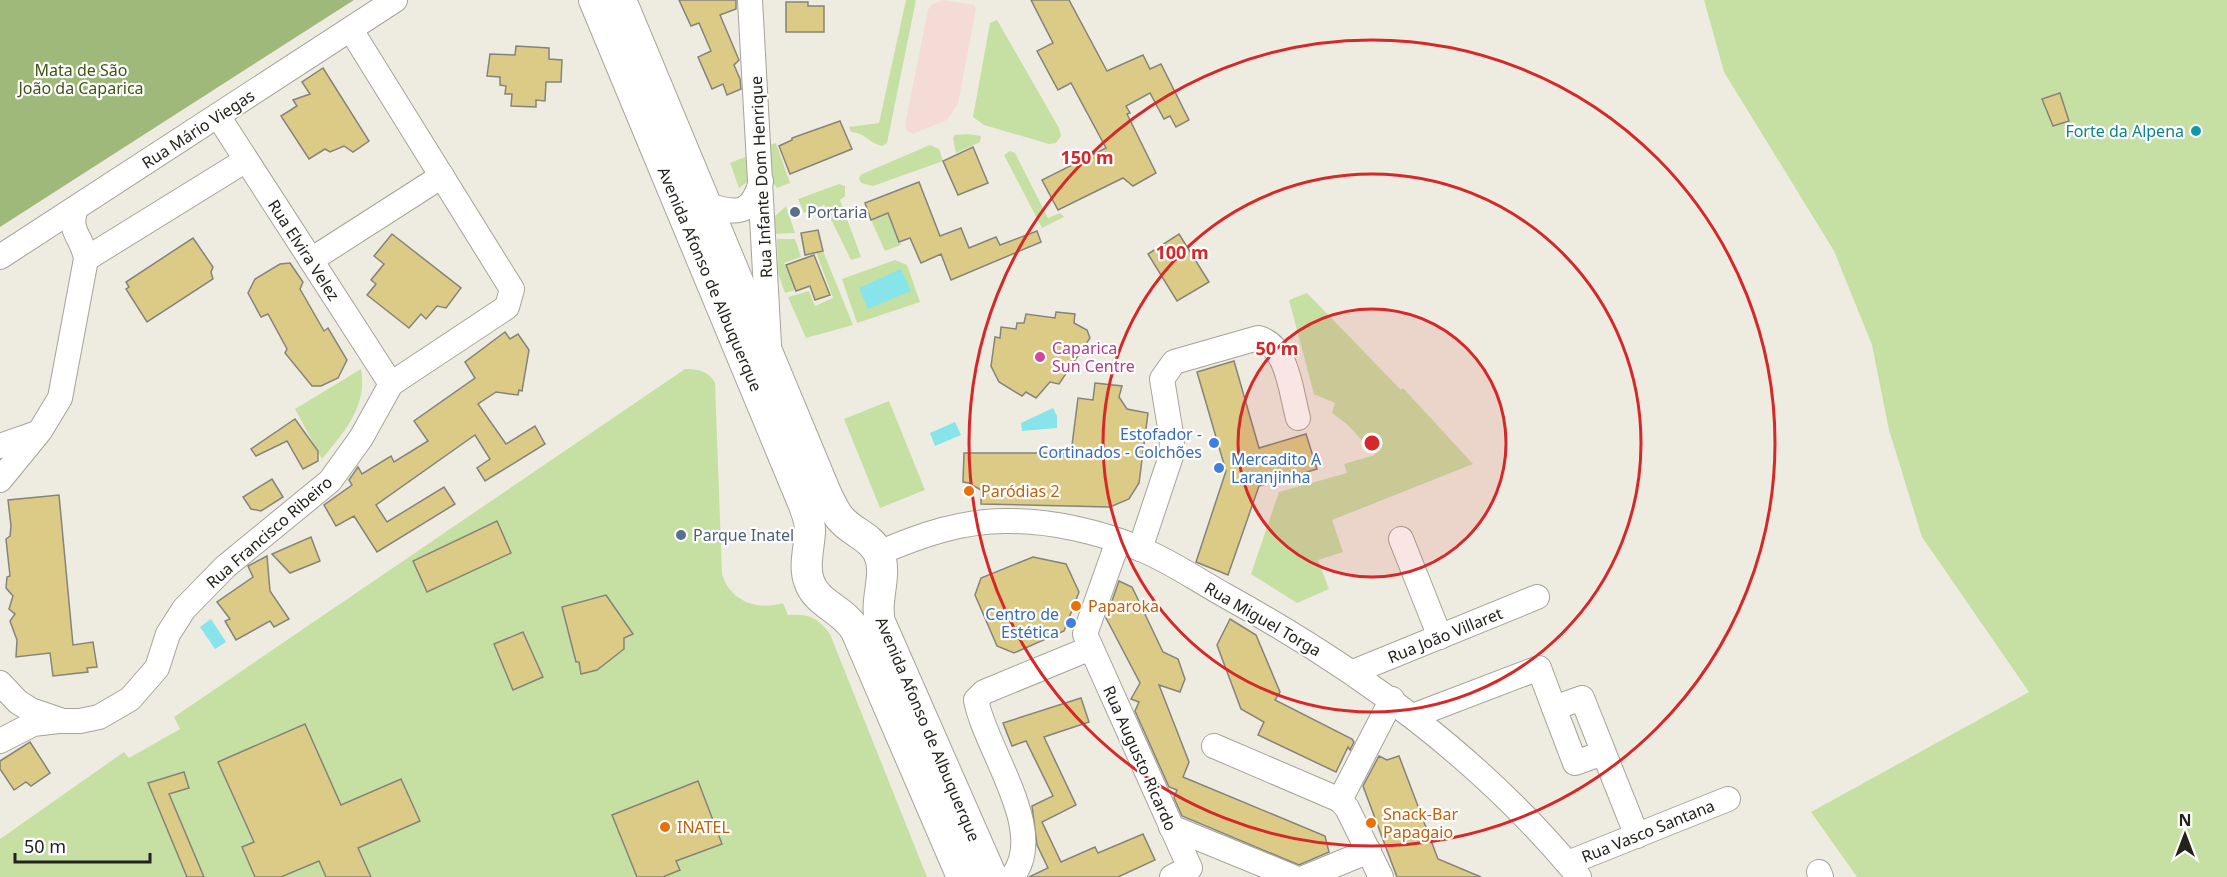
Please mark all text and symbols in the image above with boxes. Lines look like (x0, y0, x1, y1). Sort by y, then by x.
park label: Mata de São João da Caparica (16, 59, 144, 99)
street label: Rua Infante Dom Henrique (745, 75, 777, 279)
street label: Rua Mário Viegas (137, 84, 259, 174)
place label: Forte da Alpena (2065, 120, 2184, 142)
marker: Forte da Alpena (2189, 124, 2203, 138)
text: 150 m (1060, 145, 1114, 169)
street label: Avenida Afonso de Albuquerque (653, 163, 767, 395)
street label: Rua Elvira Velez (263, 195, 345, 305)
place label: Portaria (807, 201, 867, 223)
marker: Portaria (788, 205, 802, 219)
text: 100 m (1155, 240, 1209, 264)
text: 50 m (1256, 336, 1298, 360)
place label: Caparica Sun Centre (1052, 337, 1135, 377)
marker: Caparica Sun Centre (1033, 350, 1047, 364)
place label: Estofador - Cortinados - Colchões (1038, 423, 1202, 463)
centre of rings (1362, 433, 1382, 453)
marker: Estofador - Cortinados - Colchões (1207, 436, 1221, 450)
place label: Mercadito A Laranjinha (1231, 448, 1322, 488)
marker: Mercadito A Laranjinha (1212, 461, 1226, 475)
street label: Rua Francisco Ribeiro (201, 471, 337, 593)
place label: Paródias 2 (981, 480, 1060, 502)
marker: Paródias 2 (962, 484, 976, 498)
place label: Parque Inatel (693, 524, 794, 546)
marker: Parque Inatel (674, 528, 688, 542)
street label: Rua Miguel Torga (1201, 577, 1325, 661)
place label: Paparoka (1088, 595, 1159, 617)
marker: Paparoka (1069, 599, 1083, 613)
street label: Rua João Villaret (1384, 602, 1506, 668)
place label: Centro de Estética (985, 603, 1059, 643)
street label: Avenida Afonso de Albuquerque (871, 613, 985, 845)
marker: Centro de Estética (1064, 616, 1078, 630)
street label: Rua Augusto Ricardo (1098, 682, 1182, 834)
street label: Rua Vasco Santana (1578, 794, 1718, 868)
place label: Snack-Bar Papagaio (1383, 803, 1458, 843)
north arrow (2155, 805, 2215, 865)
text: N (2178, 809, 2192, 831)
place label: INATEL (677, 816, 730, 838)
marker: Snack-Bar Papagaio (1364, 816, 1378, 830)
marker: INATEL (658, 820, 672, 834)
scale bar (15, 826, 150, 864)
text: 50 m (24, 834, 66, 858)

